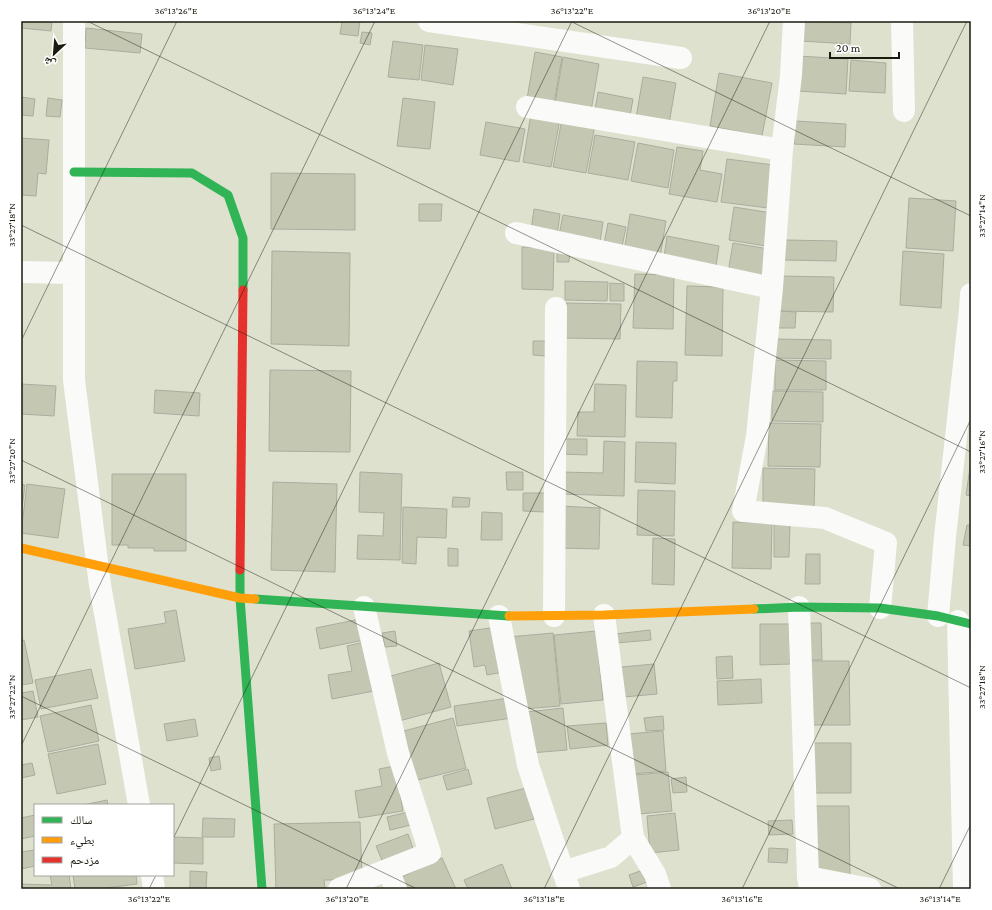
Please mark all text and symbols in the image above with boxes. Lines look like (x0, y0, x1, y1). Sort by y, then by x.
text: 36°13'26"E (155, 5, 198, 16)
text: 36°13'24"E (353, 5, 396, 16)
text: 36°13'22"E (551, 5, 594, 16)
text: 36°13'20"E (747, 5, 791, 16)
north arrow (34, 34, 74, 74)
scale bar (830, 34, 899, 60)
text: 20 m (836, 41, 861, 55)
text: ش (41, 53, 58, 71)
text: 33°27'14"N (976, 194, 987, 238)
text: 33°27'18"N (6, 203, 17, 247)
text: 33°27'16"N (976, 430, 987, 474)
text: 33°27'20"N (6, 438, 17, 484)
text: 33°27'18"N (976, 665, 987, 709)
text: 33°27'22"N (6, 674, 17, 719)
legend (34, 804, 174, 876)
text: سالك (70, 813, 92, 827)
text: بطيء (70, 833, 94, 850)
text: مزدحم (70, 853, 99, 868)
text: 36°13'22"E (128, 893, 171, 904)
text: 36°13'20"E (325, 893, 369, 904)
text: 36°13'18"E (523, 893, 565, 904)
text: 36°13'16"E (721, 893, 763, 904)
text: 36°13'14"E (919, 893, 961, 904)

